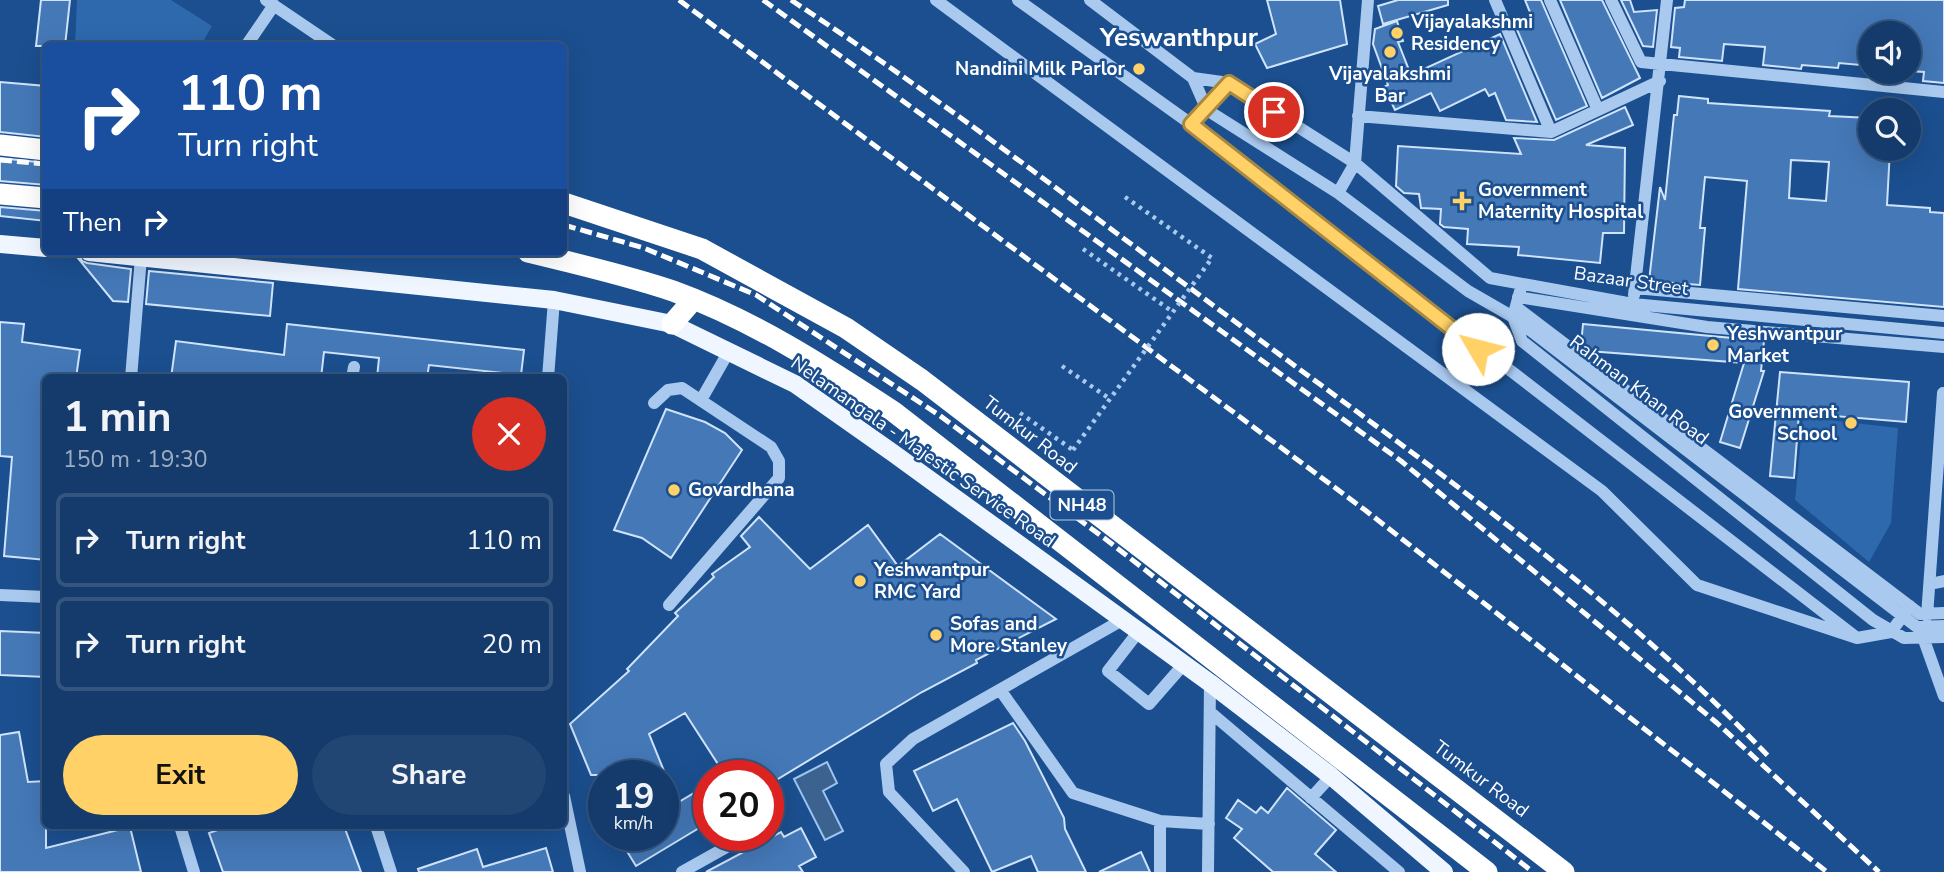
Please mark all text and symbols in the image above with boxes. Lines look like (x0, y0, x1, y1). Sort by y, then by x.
place label: Vijayalakshmi Residency (1410, 9, 1533, 57)
district label: Yeswanthpur (1099, 20, 1259, 55)
map controls (1858, 21, 1921, 161)
button: sound (1858, 21, 1921, 84)
marker: Vijayalakshmi Residency (1389, 25, 1405, 41)
marker: Vijayalakshmi Bar (1382, 44, 1398, 60)
place label: Nandini Milk Parlor (955, 56, 1126, 82)
text: 110 m (178, 60, 322, 127)
marker: Nandini Milk Parlor (1131, 61, 1147, 77)
place label: Vijayalakshmi Bar (1328, 61, 1451, 109)
icon: right (63, 70, 154, 161)
pin (1244, 82, 1304, 142)
icon: arrive (1255, 93, 1293, 131)
button: search (1858, 98, 1921, 161)
text: Turn right (178, 124, 318, 167)
place label: Government Maternity Hospital (1478, 177, 1643, 225)
marker: Government Maternity Hospital (1452, 191, 1472, 211)
icon: right (136, 203, 174, 241)
text: Then (63, 205, 122, 240)
street label: Bazaar Street (1572, 260, 1690, 302)
position arrow (1441, 312, 1515, 386)
place label: Yeshwantpur Market (1726, 321, 1843, 369)
street label: Rahman Khan Road (1564, 329, 1714, 451)
marker: Yeshwantpur Market (1705, 337, 1721, 353)
street label: Nelamangala - Majestic Service Road (785, 350, 1061, 554)
text: 1 min (63, 389, 172, 446)
street label: Tumkur Road (977, 390, 1083, 480)
button: close (472, 397, 546, 471)
place label: Government School (1728, 399, 1838, 447)
marker: Government School (1843, 415, 1859, 431)
text: 150 m · 19:30 (63, 444, 208, 475)
place label: Govardhana (688, 477, 795, 503)
marker: Govardhana (666, 482, 682, 498)
road number: NH48 (1050, 490, 1114, 520)
icon: right (67, 521, 105, 559)
text: Turn right (126, 523, 245, 558)
text: 110 m (466, 523, 542, 558)
place label: Yeshwantpur RMC Yard (873, 557, 990, 605)
marker: Yeshwantpur RMC Yard (852, 573, 868, 589)
place label: Sofas and More Stanley (950, 611, 1068, 659)
icon: right (67, 625, 105, 663)
text: Turn right (126, 627, 245, 662)
text: 20 m (482, 627, 542, 662)
marker: Sofas and More Stanley (928, 627, 944, 643)
button: Exit (63, 735, 298, 815)
button: Share (312, 735, 546, 815)
street label: Tumkur Road (1428, 735, 1534, 823)
speed limit sign: 20 (693, 760, 784, 851)
text: 19 (612, 773, 655, 820)
text: km/h (614, 811, 653, 835)

